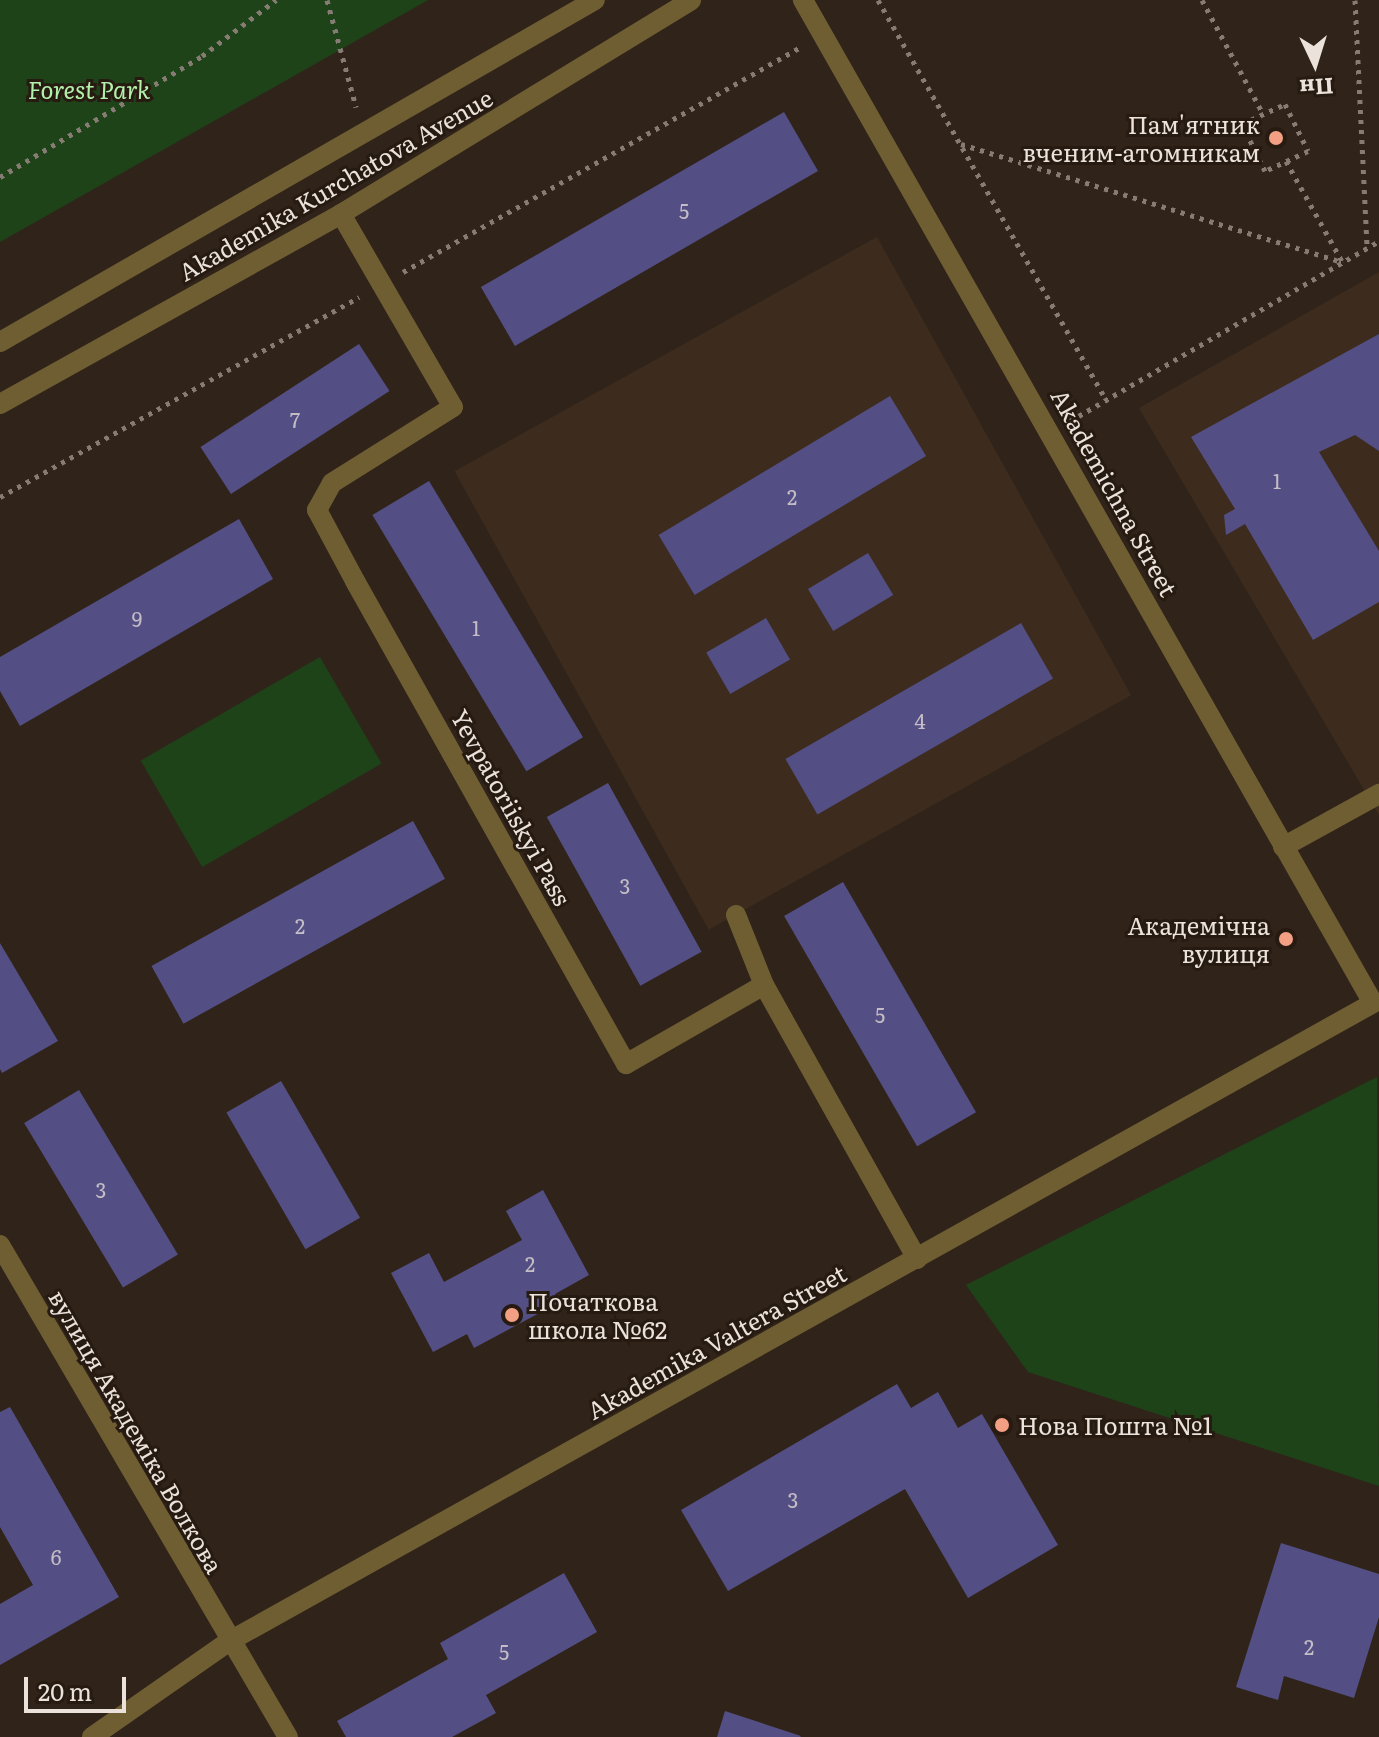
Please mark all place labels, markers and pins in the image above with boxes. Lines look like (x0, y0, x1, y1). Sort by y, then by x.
place label: Пам'ятник вченим-атомникам (1022, 110, 1260, 166)
marker: Пам'ятник вченим-атомникам (1267, 129, 1285, 147)
place label: Академічна вулиця (1127, 911, 1270, 967)
marker: Академічна вулиця (1277, 930, 1295, 948)
place label: Початкова школа №62 (528, 1287, 667, 1343)
marker: Початкова школа №62 (503, 1306, 521, 1324)
place label: Нова Пошта №1 (1018, 1411, 1212, 1439)
marker: Нова Пошта №1 (993, 1416, 1011, 1434)

